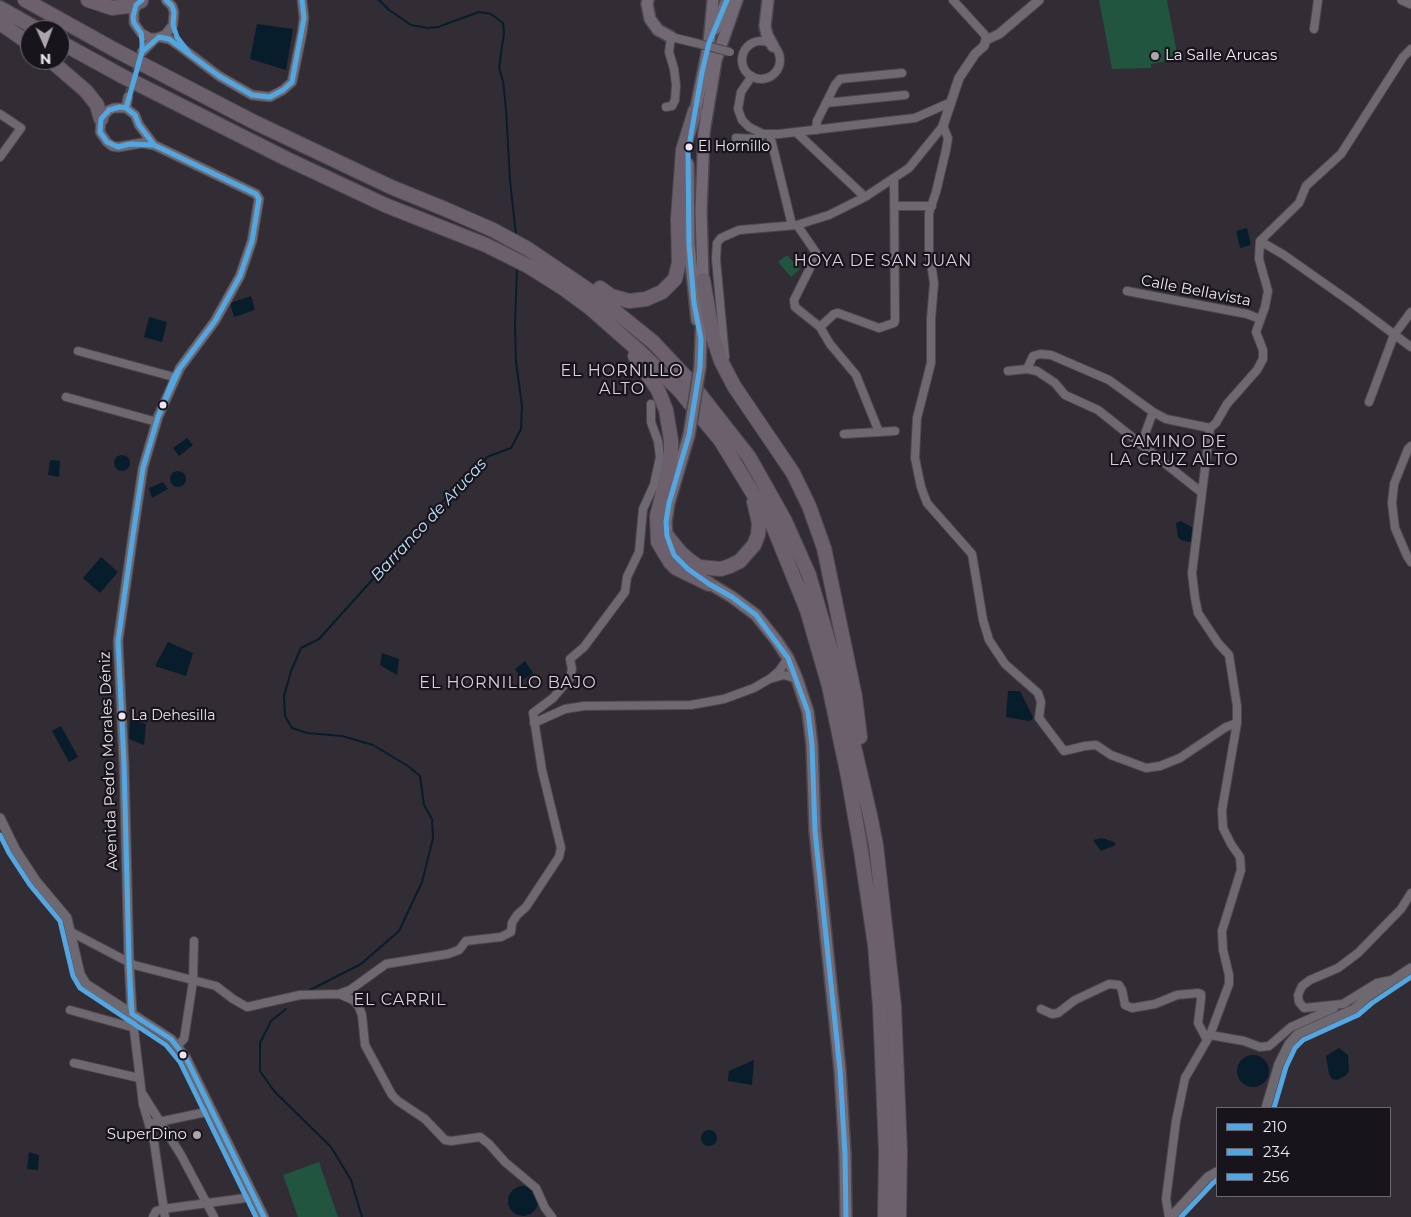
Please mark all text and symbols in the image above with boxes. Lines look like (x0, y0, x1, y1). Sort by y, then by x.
north arrow (20, 20, 70, 70)
place label: La Salle Arucas (1165, 47, 1277, 65)
text: N (40, 50, 51, 68)
marker: La Salle Arucas (1149, 50, 1161, 62)
place label: El Hornillo (698, 139, 770, 155)
marker: El Hornillo (684, 142, 694, 152)
district label: HOYA DE SAN JUAN (792, 251, 974, 271)
street label: Calle Bellavista (1139, 272, 1253, 310)
district label: EL HORNILLO ALTO (559, 361, 685, 399)
unlabelled marker (158, 400, 168, 410)
district label: CAMINO DE LA CRUZ ALTO (1108, 432, 1240, 470)
water label: Barranco de Arucas (367, 455, 491, 585)
street label: Avenida Pedro Morales Déniz (96, 651, 122, 871)
district label: EL HORNILLO BAJO (417, 673, 599, 693)
place label: La Dehesilla (131, 708, 216, 724)
marker: La Dehesilla (117, 711, 127, 721)
district label: EL CARRIL (352, 990, 448, 1010)
unlabelled marker (178, 1050, 188, 1060)
legend (1216, 1107, 1391, 1197)
text: 210 (1263, 1117, 1287, 1136)
place label: SuperDino (107, 1126, 187, 1144)
marker: SuperDino (191, 1129, 203, 1141)
text: 234 (1263, 1142, 1290, 1161)
text: 256 (1263, 1167, 1289, 1186)

